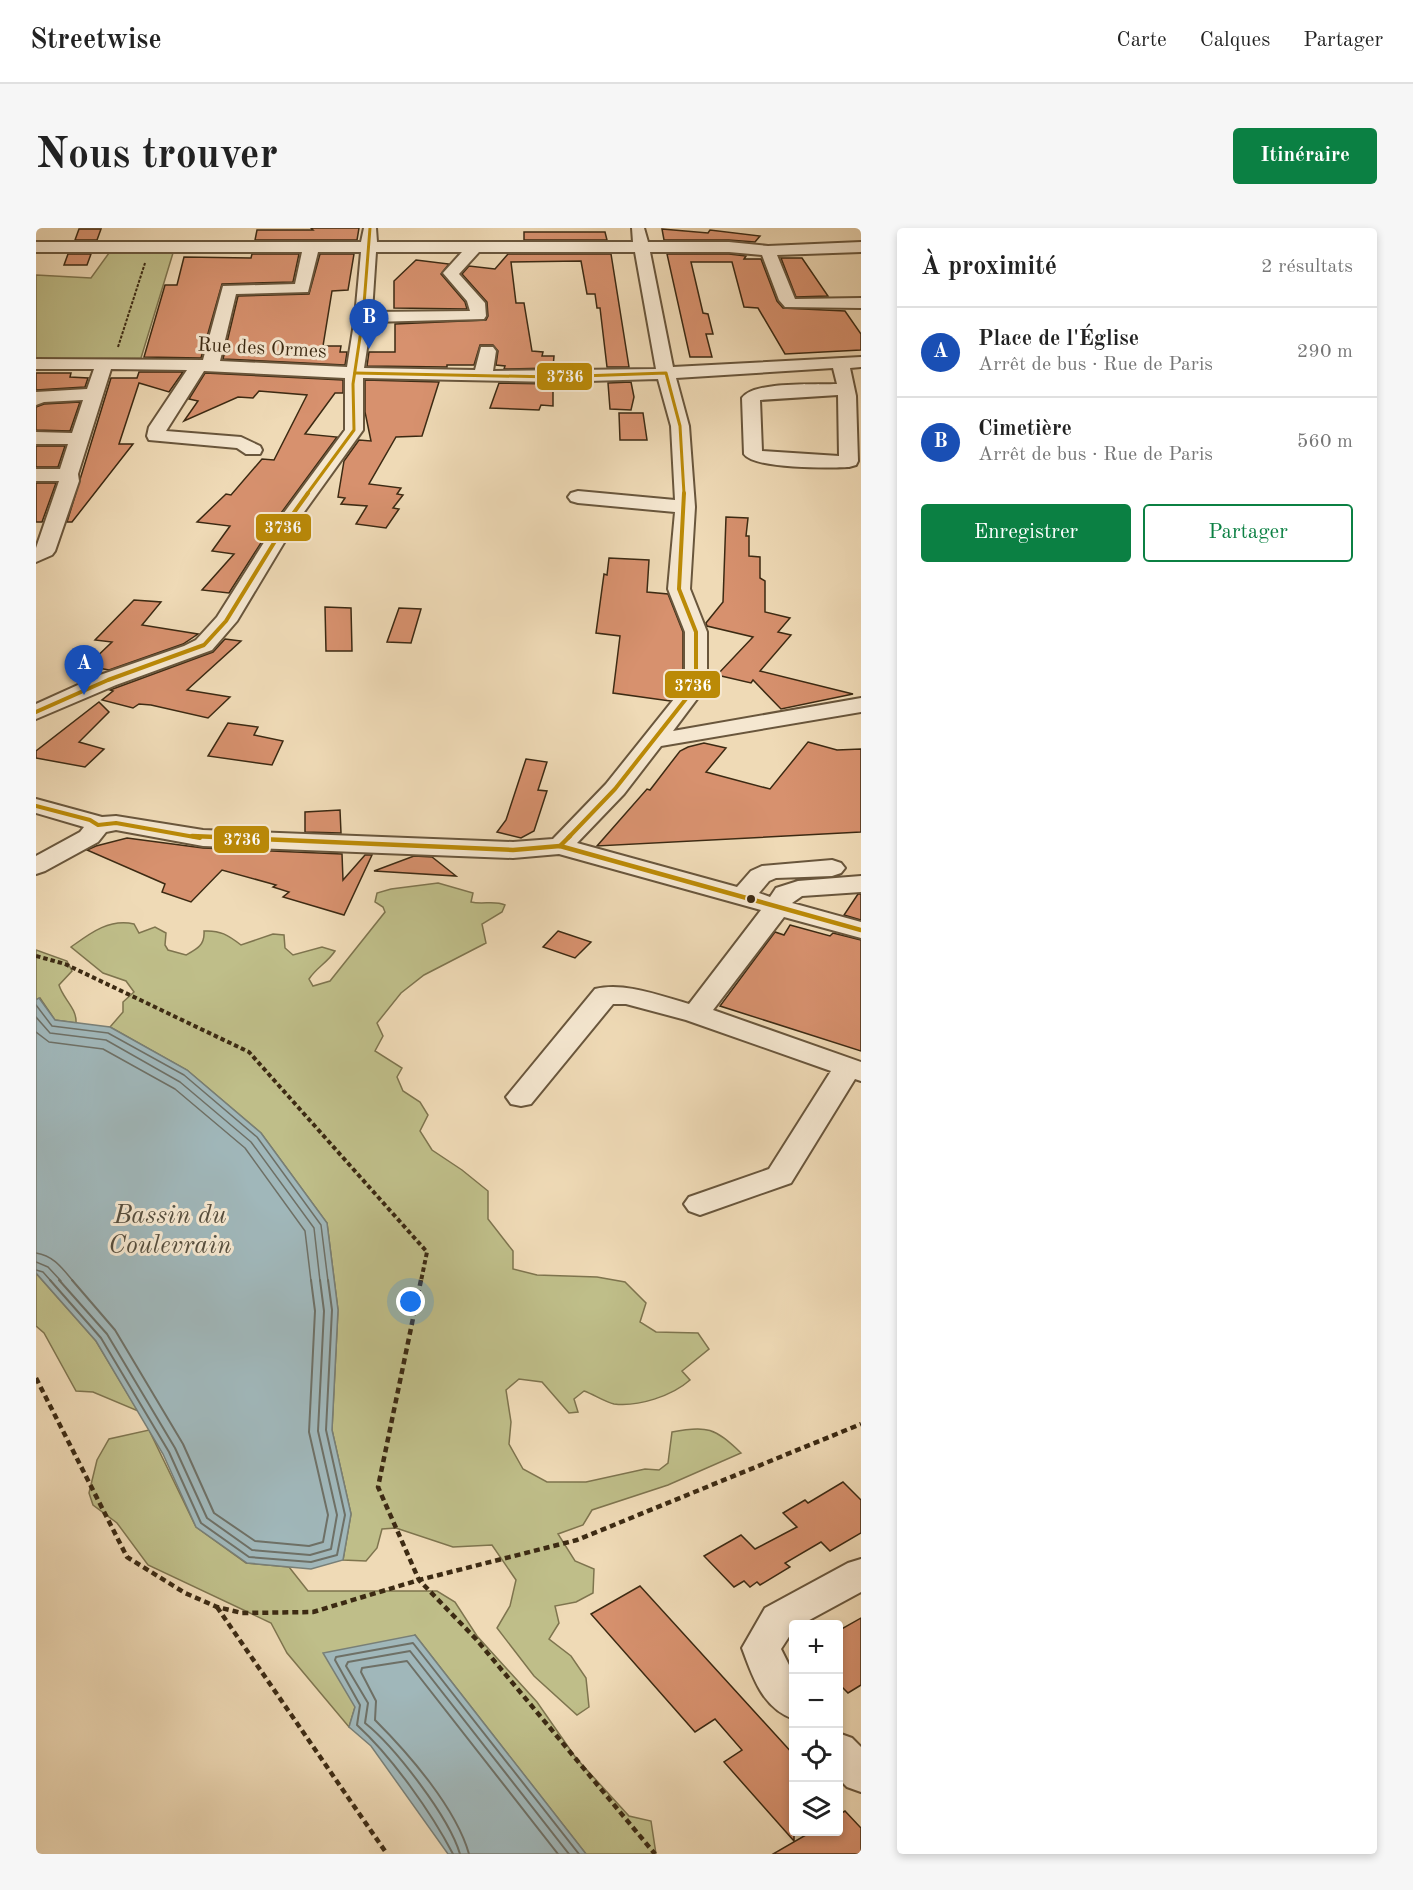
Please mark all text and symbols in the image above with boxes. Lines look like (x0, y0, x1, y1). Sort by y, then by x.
text: Streetwise (30, 27, 162, 55)
text: Carte (1117, 30, 1167, 51)
text: Calques (1200, 30, 1270, 51)
text: Partager (1303, 30, 1383, 51)
button: Itinéraire (1233, 128, 1377, 184)
text: Nous trouver (36, 135, 278, 177)
text: À proximité (921, 254, 1057, 280)
text: 2 résultats (1261, 257, 1353, 277)
pin: B (350, 300, 388, 349)
text: Place de l'Église (978, 328, 1139, 350)
street label: Rue des Ormes (197, 336, 327, 362)
text: A (933, 342, 948, 362)
text: 290 m (1297, 342, 1353, 362)
text: Arrêt de bus · Rue de Paris (978, 355, 1213, 375)
line badge: 3736 (536, 362, 593, 391)
text: 3736 (546, 370, 584, 386)
text: Cimetière (978, 418, 1072, 440)
text: B (933, 432, 948, 452)
text: 560 m (1297, 432, 1353, 452)
text: Arrêt de bus · Rue de Paris (978, 445, 1213, 465)
button: Enregistrer (921, 504, 1131, 562)
button: Partager (1143, 504, 1353, 562)
line badge: 3736 (255, 513, 312, 542)
text: 3736 (264, 521, 302, 537)
pin: A (64, 646, 104, 695)
line badge: 3736 (664, 670, 721, 699)
text: 3736 (674, 679, 712, 695)
line badge: 3736 (213, 825, 270, 854)
text: 3736 (223, 833, 261, 849)
unlabelled marker (745, 893, 757, 905)
water label: Bassin du Coulevrain (108, 1203, 232, 1259)
your location (396, 1287, 425, 1316)
map controls (789, 1620, 843, 1836)
button: + (789, 1620, 843, 1674)
button: − (789, 1674, 843, 1728)
button: locate (789, 1728, 843, 1782)
button: layers (789, 1782, 843, 1836)

